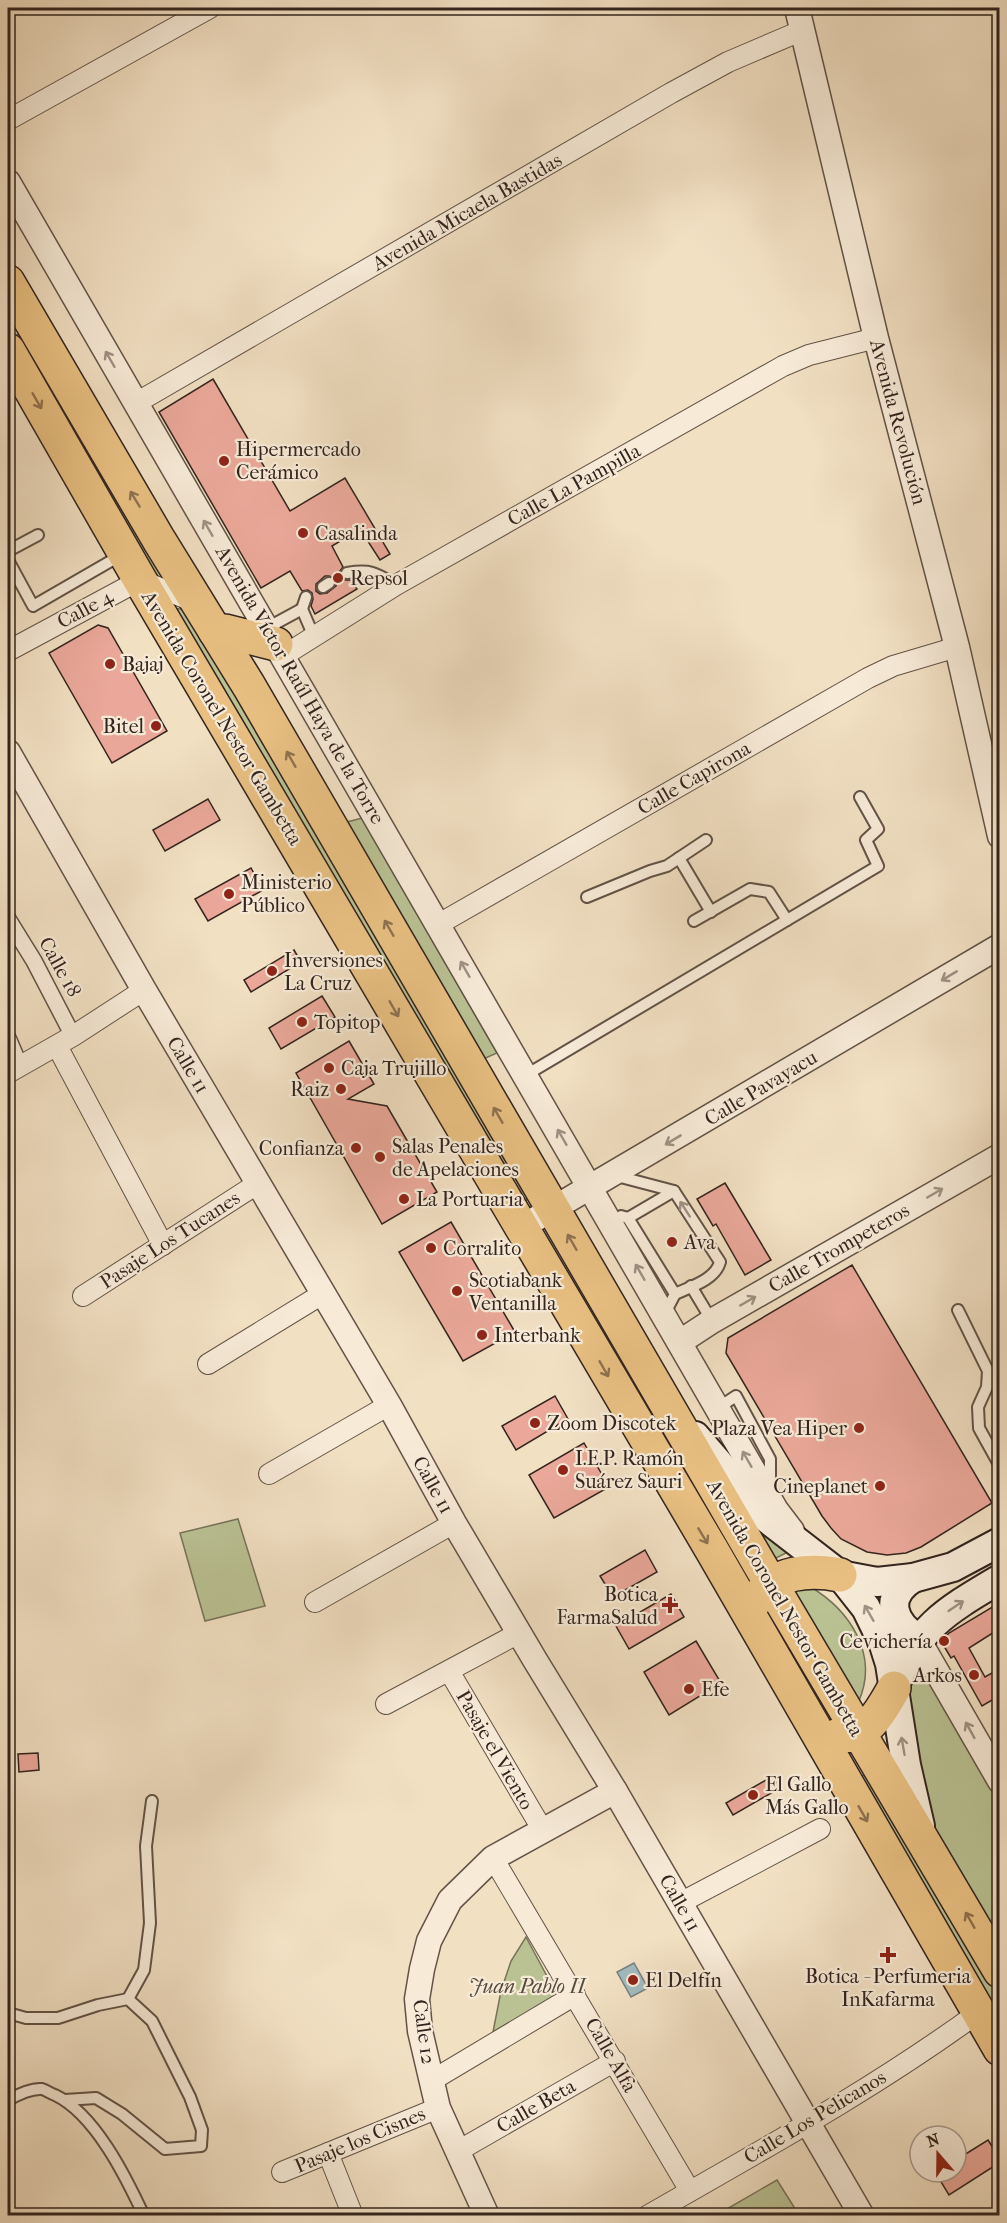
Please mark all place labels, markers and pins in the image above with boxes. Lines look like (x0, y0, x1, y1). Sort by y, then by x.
place label: Hipermercado Cerámico (236, 438, 361, 484)
marker: Hipermercado Cerámico (217, 454, 231, 468)
place label: Casalinda (315, 522, 398, 545)
marker: Casalinda (296, 526, 310, 540)
place label: Repsol (350, 567, 408, 590)
marker: Repsol (331, 571, 345, 585)
place label: Bajaj (122, 653, 164, 676)
marker: Bajaj (103, 657, 117, 671)
place label: Bitel (103, 715, 144, 738)
marker: Bitel (149, 719, 163, 733)
place label: Ministerio Público (241, 871, 332, 917)
marker: Ministerio Público (222, 887, 236, 901)
place label: Inversiones La Cruz (284, 949, 383, 995)
marker: Inversiones La Cruz (265, 964, 279, 978)
place label: Topitop (314, 1011, 381, 1034)
marker: Topitop (295, 1015, 309, 1029)
place label: Caja Trujillo (341, 1057, 446, 1080)
marker: Caja Trujillo (322, 1061, 336, 1075)
place label: Raiz (290, 1078, 329, 1101)
marker: Raiz (334, 1082, 348, 1096)
place label: Salas Penales de Apelaciones (392, 1135, 519, 1181)
place label: Confianza (259, 1137, 345, 1160)
marker: Confianza (349, 1141, 363, 1155)
marker: Salas Penales de Apelaciones (373, 1150, 387, 1164)
place label: La Portuaria (416, 1188, 524, 1211)
marker: La Portuaria (397, 1192, 411, 1206)
place label: Ava (683, 1231, 716, 1254)
marker: Ava (665, 1235, 679, 1249)
place label: Corralito (443, 1237, 521, 1260)
marker: Corralito (424, 1241, 438, 1255)
place label: Scotiabank Ventanilla (468, 1269, 563, 1315)
marker: Scotiabank Ventanilla (450, 1284, 464, 1298)
place label: Interbank (494, 1324, 581, 1347)
marker: Interbank (475, 1328, 489, 1342)
place label: Zoom Discotek (547, 1412, 677, 1435)
marker: Zoom Discotek (528, 1416, 542, 1430)
place label: Plaza Vea Hiper (711, 1417, 847, 1440)
marker: Plaza Vea Hiper (852, 1421, 866, 1435)
place label: I.E.P. Ramón Suárez Sauri (575, 1447, 684, 1493)
marker: I.E.P. Ramón Suárez Sauri (556, 1463, 570, 1477)
place label: Cineplanet (773, 1475, 868, 1498)
marker: Cineplanet (873, 1479, 887, 1493)
place label: Botica FarmaSalud (556, 1583, 659, 1629)
marker: Botica FarmaSalud (663, 1598, 677, 1612)
place label: Cevichería (840, 1630, 933, 1653)
marker: Cevichería (937, 1634, 951, 1648)
place label: Arkos (912, 1664, 962, 1687)
marker: Arkos (967, 1668, 981, 1682)
place label: Efe (701, 1678, 730, 1701)
marker: Efe (682, 1682, 696, 1696)
place label: El Gallo Más Gallo (765, 1773, 849, 1819)
marker: El Gallo Más Gallo (746, 1788, 760, 1802)
marker: Botica - Perfumeria InKafarma (881, 1948, 895, 1962)
place label: Botica - Perfumeria InKafarma (805, 1965, 972, 2011)
place label: El Delfín (645, 1969, 722, 1992)
marker: El Delfín (626, 1973, 640, 1987)

